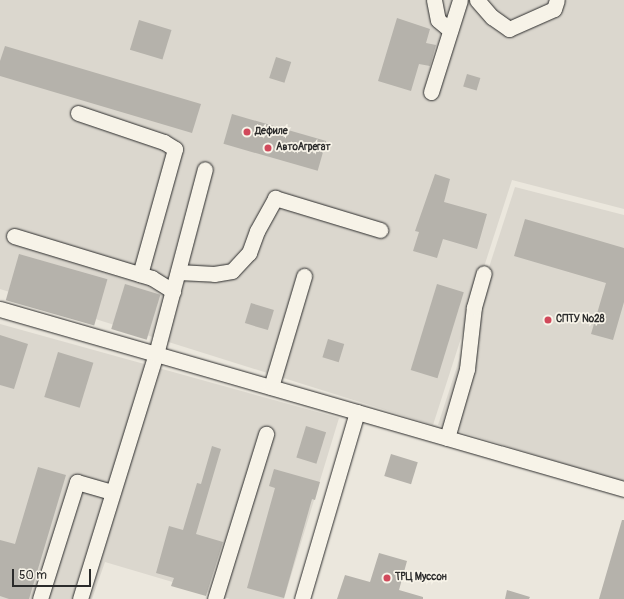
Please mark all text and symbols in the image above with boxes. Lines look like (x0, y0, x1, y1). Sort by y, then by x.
place label: Дефиле (255, 126, 288, 138)
marker: Дефиле (242, 127, 252, 137)
place label: АвтоАгрегат (276, 142, 330, 154)
marker: АвтоАгрегат (263, 143, 273, 153)
place label: СПТУ №28 (556, 314, 605, 326)
marker: СПТУ №28 (543, 315, 553, 325)
scale bar (14, 561, 93, 587)
text: 50 m (19, 568, 47, 583)
place label: ТРЦ Муссон (395, 572, 447, 584)
marker: ТРЦ Муссон (382, 573, 392, 583)

